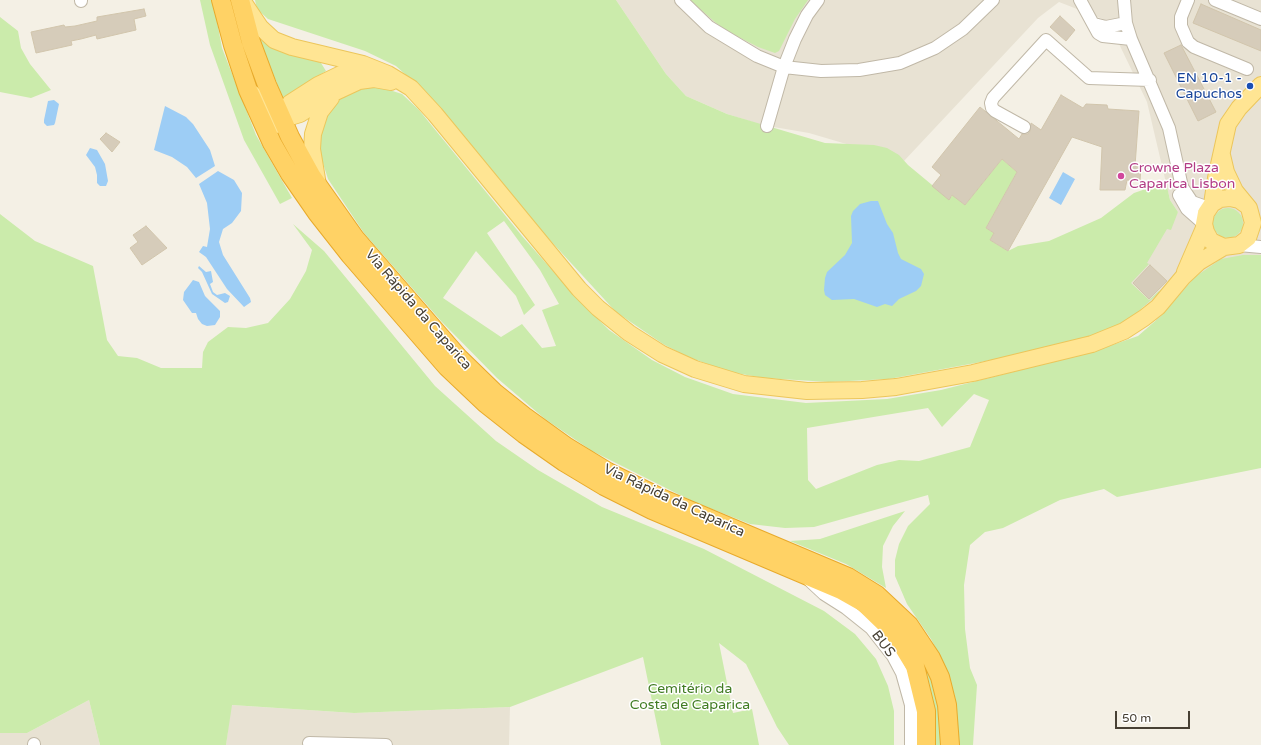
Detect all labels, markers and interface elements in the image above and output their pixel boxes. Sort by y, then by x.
place label: EN 10-1 - Capuchos [1176,70,1242,102]
marker: EN 10-1 - Capuchos [1245,81,1255,91]
place label: Crowne Plaza Caparica Lisbon [1129,160,1235,192]
marker: Crowne Plaza Caparica Lisbon [1116,171,1126,181]
street label: Via Rápida da Caparica [361,246,475,374]
street label: Via Rápida da Caparica [601,461,747,541]
street label: BUS [868,627,898,661]
park label: Cemitério da Costa de Caparica [630,681,750,714]
scale bar [1117,703,1192,729]
text: 50 m [1122,711,1151,725]

